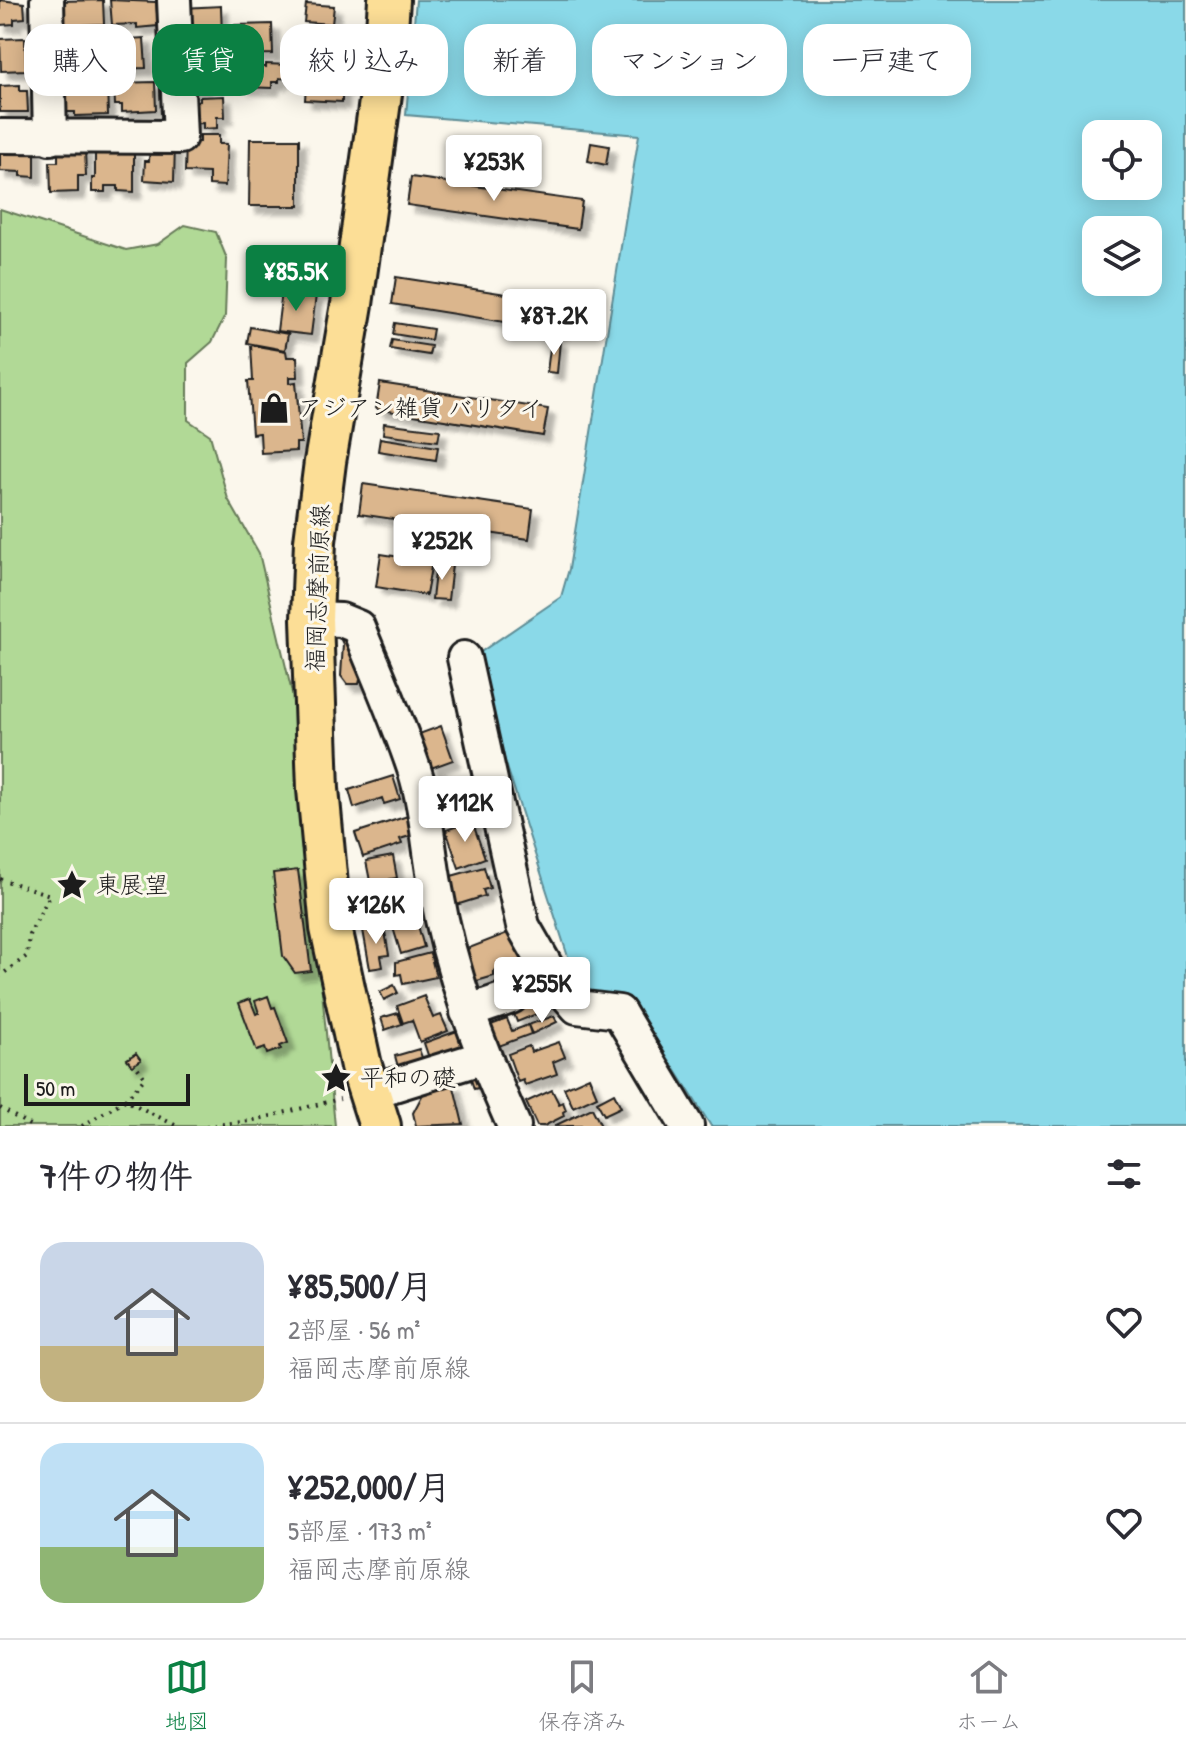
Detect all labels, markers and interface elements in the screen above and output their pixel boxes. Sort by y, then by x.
chip: 購入 [24,24,136,96]
chip: 賃貸 [152,24,264,96]
chip: 絞り込み [280,24,448,96]
chip: 新着 [464,24,576,96]
chip: マンション [592,24,787,96]
chip: 一戸建て [803,24,971,96]
map controls [1082,120,1162,296]
button: locate [1082,120,1162,200]
pin: ¥253K [438,135,550,203]
text: ¥253K [464,143,524,178]
button: layers [1082,216,1162,296]
pin: ¥85.5K [231,245,361,313]
text: ¥85.5K [264,253,328,288]
pin: ¥87.2K [489,289,619,357]
text: ¥87.2K [520,297,588,332]
shop icon: アジアン雑貨 バリタイ [257,391,291,425]
place label: アジアン雑貨 バリタイ [298,391,543,423]
street label: 福岡志摩前原線 [298,503,336,672]
pin: ¥252K [386,514,498,582]
text: ¥252K [412,522,473,557]
pin: ¥112K [409,776,521,844]
text: ¥112K [437,784,493,819]
place icon: 東展望 [55,868,89,902]
place label: 東展望 [96,868,168,900]
pin: ¥126K [320,878,432,946]
text: ¥126K [347,886,405,921]
pin: ¥255K [486,957,598,1025]
text: ¥255K [512,965,572,1000]
place icon: 平和の礎 [319,1061,353,1095]
place label: 平和の礎 [360,1061,456,1093]
scale bar [24,1070,190,1106]
text: 50 m [36,1073,75,1103]
icon: filters [1102,1152,1146,1196]
text: 7件の物件 [40,1153,193,1199]
text: ¥85,500/月 [288,1263,433,1309]
icon: home [104,1274,200,1370]
icon: heart [1102,1300,1146,1344]
text: 2部屋 · 56 m² [288,1312,420,1347]
text: 福岡志摩前原線 [288,1350,470,1385]
text: ¥252,000/月 [288,1464,451,1510]
icon: home [104,1475,200,1571]
icon: heart [1102,1501,1146,1545]
text: 5部屋 · 173 m² [288,1513,432,1548]
text: 福岡志摩前原線 [288,1551,470,1586]
tab: 地図 [165,1655,209,1736]
tab: 保存済み [538,1655,626,1736]
tab: ホーム [956,1655,1021,1736]

